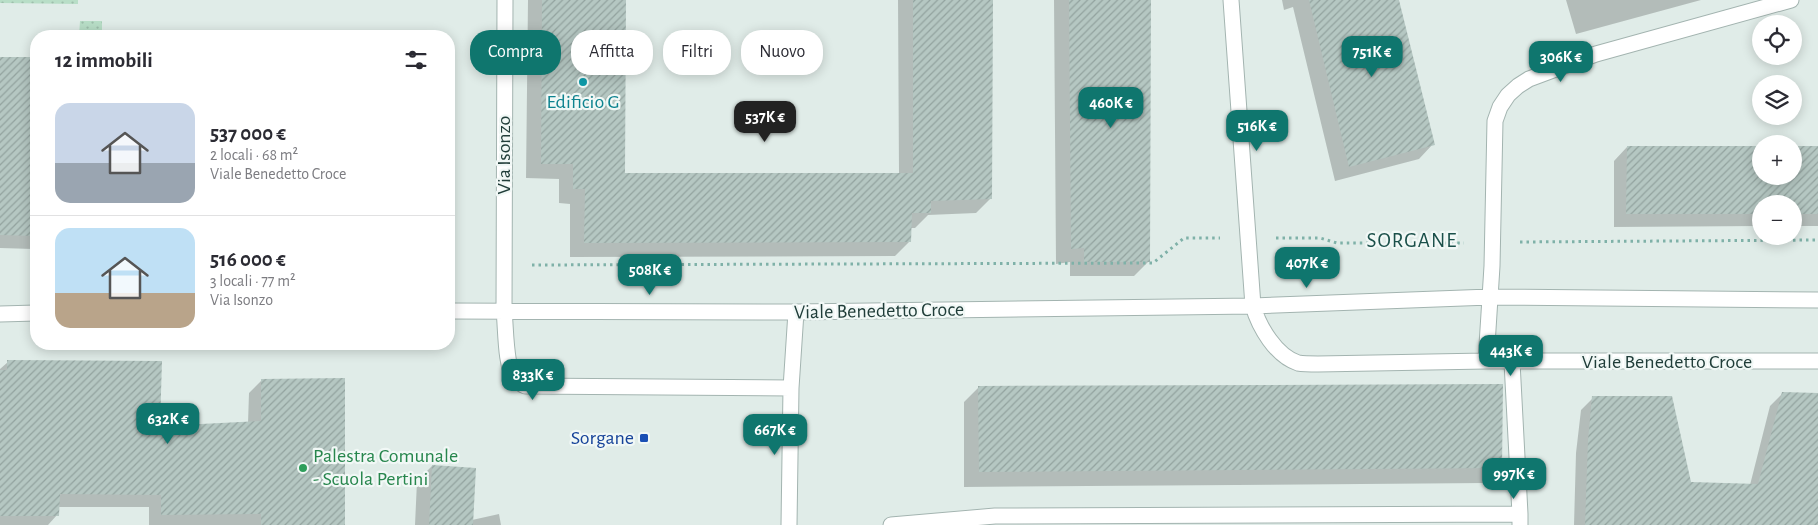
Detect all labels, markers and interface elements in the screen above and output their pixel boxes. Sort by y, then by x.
map controls [1752,15,1802,245]
button: locate [1752,15,1802,65]
chip: Compra [470,30,561,75]
chip: Affitta [571,30,653,75]
chip: Filtri [663,30,731,75]
chip: Nuovo [741,30,823,75]
pin: 751K € [1331,36,1413,78]
pin: 306K € [1520,41,1602,83]
text: 751K € [1353,44,1391,60]
icon: filters [402,46,430,74]
text: 306K € [1540,49,1582,65]
text: 12 immobili [55,50,153,71]
button: layers [1752,75,1802,125]
marker: Edificio G [577,76,589,88]
pin: 460K € [1070,86,1152,129]
place label: Edificio G [546,92,620,112]
text: 460K € [1089,95,1133,111]
pin: 537K € [724,100,806,143]
text: 537K € [745,109,785,125]
pin: 516K € [1216,110,1298,152]
street label: Via Isonzo [494,116,514,194]
text: 516K € [1237,118,1277,134]
icon: home [95,123,155,183]
text: 537 000 € [210,123,286,144]
button: + [1752,135,1802,185]
text: 2 locali · 68 m² [210,147,298,163]
text: Viale Benedetto Croce [210,166,346,182]
button: − [1752,195,1802,245]
district label: SORGANE [1367,230,1457,251]
pin: 407K € [1266,246,1348,289]
icon: home [95,248,155,308]
text: 516 000 € [210,249,286,270]
pin: 508K € [609,254,691,296]
text: 407K € [1286,255,1328,271]
text: 508K € [629,262,671,278]
text: 3 locali · 77 m² [210,273,296,289]
text: Via Isonzo [210,292,273,308]
street label: Viale Benedetto Croce [794,300,964,322]
pin: 443K € [1470,334,1552,377]
text: 443K € [1490,343,1532,359]
street label: Viale Benedetto Croce [1582,352,1752,372]
pin: 833K € [492,358,574,401]
text: 833K € [513,367,553,383]
pin: 632K € [127,402,209,445]
text: 632K € [147,411,189,427]
pin: 667K € [734,414,816,456]
text: 667K € [754,422,796,438]
place label: Sorgane [571,428,634,448]
marker: Sorgane [638,432,650,444]
place label: Palestra Comunale - Scuola Pertini [313,446,458,489]
pin: 997K € [1473,458,1555,500]
marker: Palestra Comunale - Scuola Pertini [297,462,309,474]
text: 997K € [1493,466,1535,482]

